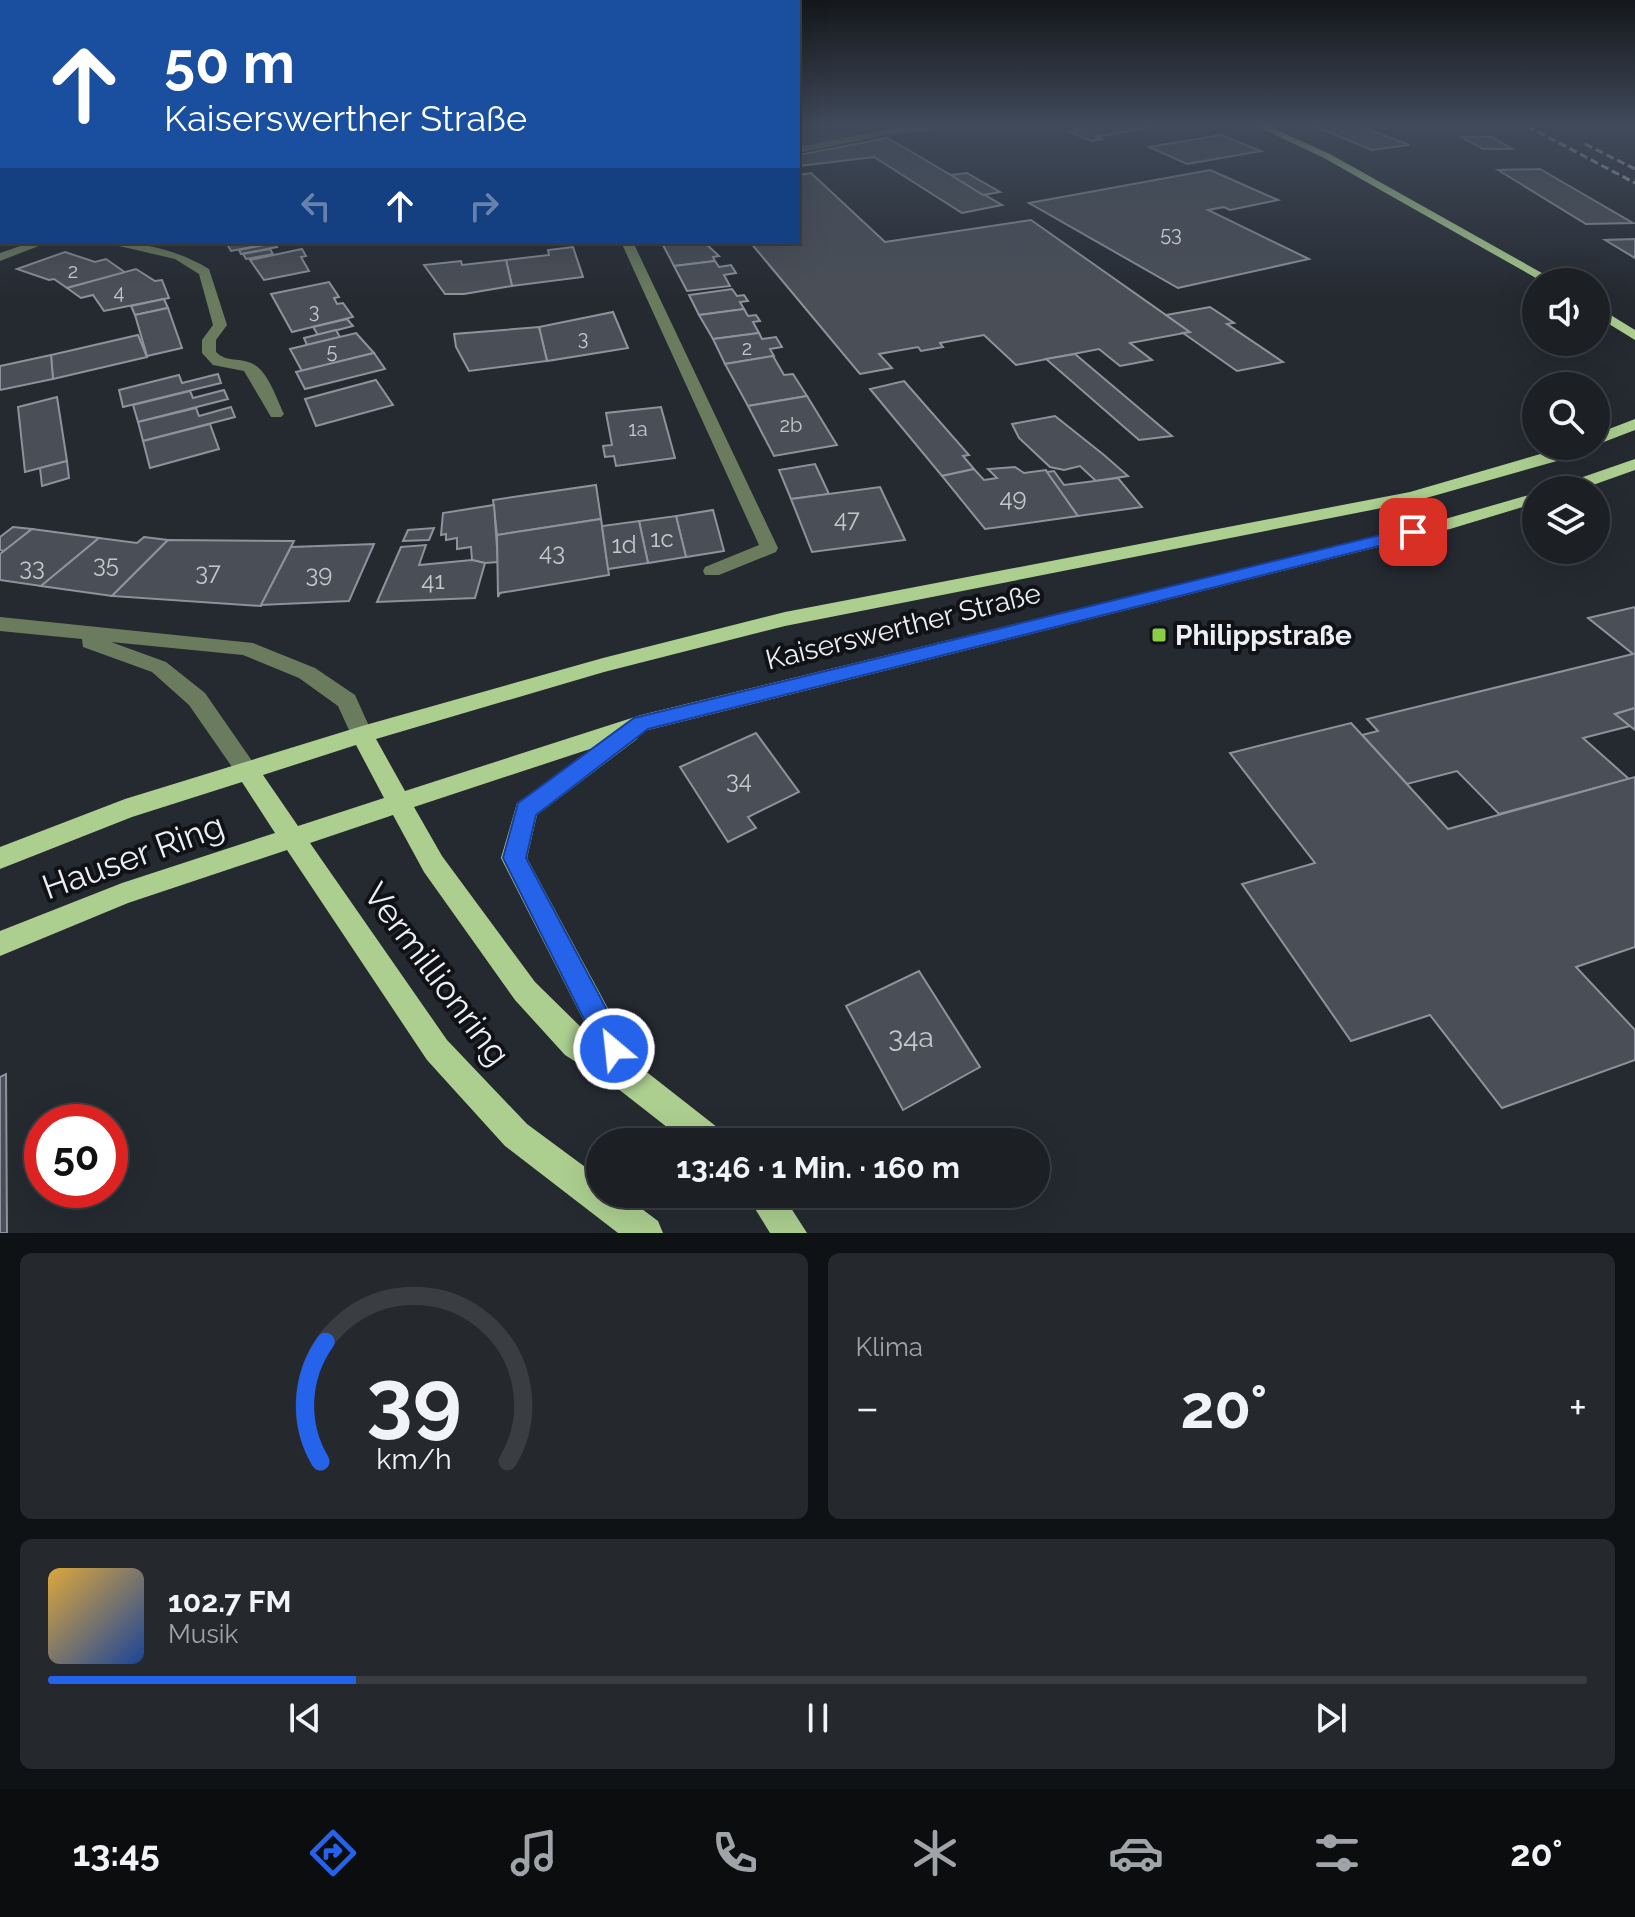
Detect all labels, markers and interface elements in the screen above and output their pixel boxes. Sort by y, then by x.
text: 50 m [164,30,295,96]
icon: ahead [32,32,136,136]
text: Kaiserswerther Straße [164,97,527,139]
icon: left [294,184,338,228]
icon: ahead [378,184,422,228]
icon: right [462,184,506,228]
house number: 53 [1160,222,1182,246]
house number: 2 [68,259,78,283]
map controls [1522,268,1610,564]
button: sound [1522,268,1610,356]
house number: 4 [114,280,125,304]
house number: 3 [309,299,319,323]
house number: 3 [578,326,588,350]
house number: 2 [742,336,752,360]
house number: 5 [327,339,338,363]
button: search [1522,372,1610,460]
house number: 2b [780,413,802,437]
house number: 1a [628,417,648,441]
button: layers [1522,476,1610,564]
house number: 49 [999,483,1027,512]
pin [1379,498,1447,566]
house number: 47 [834,504,860,533]
icon: arrive [1391,510,1435,554]
house number: 1c [650,524,674,553]
house number: 1d [611,530,637,559]
house number: 43 [539,537,565,566]
house number: 35 [93,549,119,578]
house number: 33 [19,552,45,581]
house number: 37 [195,557,221,586]
house number: 39 [306,559,332,588]
house number: 41 [421,566,445,595]
street label: Kaiserswerther Straße [762,576,1044,677]
place label: Philippstraße [1175,619,1352,652]
marker: Philippstraße [1150,626,1168,644]
house number: 34 [726,765,752,794]
street label: Hauser Ring [37,805,229,907]
street label: Vermillionring [356,875,518,1073]
position arrow [572,1007,656,1091]
house number: 34a [888,1021,934,1054]
speed limit sign: 50 [24,1104,128,1208]
text: 13:46 · 1 Min. · 160 m [676,1150,960,1185]
text: Klima [856,1332,923,1362]
text: 39 [366,1350,461,1447]
text: 20° [1181,1372,1267,1442]
text: − [856,1382,879,1433]
text: + [1569,1382,1587,1433]
text: km/h [376,1442,451,1476]
text: 102.7 FM [168,1584,292,1619]
text: Musik [168,1619,238,1649]
icon: previous [283,1696,327,1740]
icon: pause [796,1696,840,1740]
icon: next [1309,1696,1353,1740]
icon: directions [305,1825,361,1881]
icon: music [506,1825,562,1881]
icon: phone [707,1825,763,1881]
icon: climate [907,1825,963,1881]
icon: car [1108,1825,1164,1881]
icon: filters [1309,1825,1365,1881]
text: 13:45 [72,1832,160,1874]
text: 20° [1510,1832,1562,1874]

